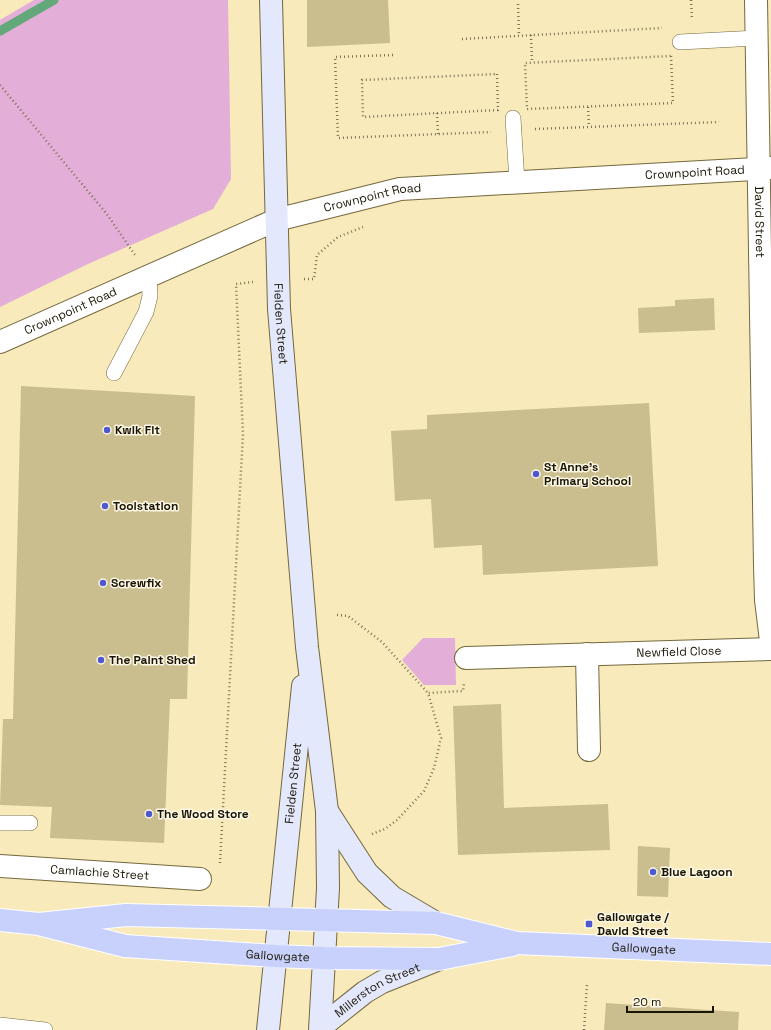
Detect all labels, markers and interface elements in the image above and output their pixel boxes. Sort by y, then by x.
street label: Crownpoint Road [645,161,745,183]
street label: Crownpoint Road [322,180,422,216]
street label: David Street [751,186,768,258]
street label: Crownpoint Road [22,283,119,338]
street label: Fielden Street [270,283,292,365]
place label: Kwik Fit [115,422,160,438]
marker: Kwik Fit [102,425,112,435]
place label: St Anne's Primary School [544,459,631,489]
marker: St Anne's Primary School [531,469,541,479]
place label: Toolstation [113,498,178,514]
marker: Toolstation [100,501,110,511]
place label: Screwfix [111,575,161,591]
marker: Screwfix [98,578,108,588]
street label: Newfield Close [636,642,722,661]
place label: The Paint Shed [109,652,196,668]
marker: The Paint Shed [96,655,106,665]
street label: Fielden Street [281,742,305,825]
place label: The Wood Store [157,806,249,822]
marker: The Wood Store [144,809,154,819]
street label: Camlachie Street [50,861,150,884]
place label: Blue Lagoon [661,864,733,880]
marker: Blue Lagoon [648,867,658,877]
place label: Gallowgate / David Street [597,909,669,939]
marker: Gallowgate / David Street [584,919,594,929]
street label: Gallowgate [611,939,676,958]
street label: Gallowgate [245,946,310,965]
street label: Millerston Street [331,959,423,1021]
scale bar [627,988,713,1014]
text: 20 m [633,994,661,1010]

